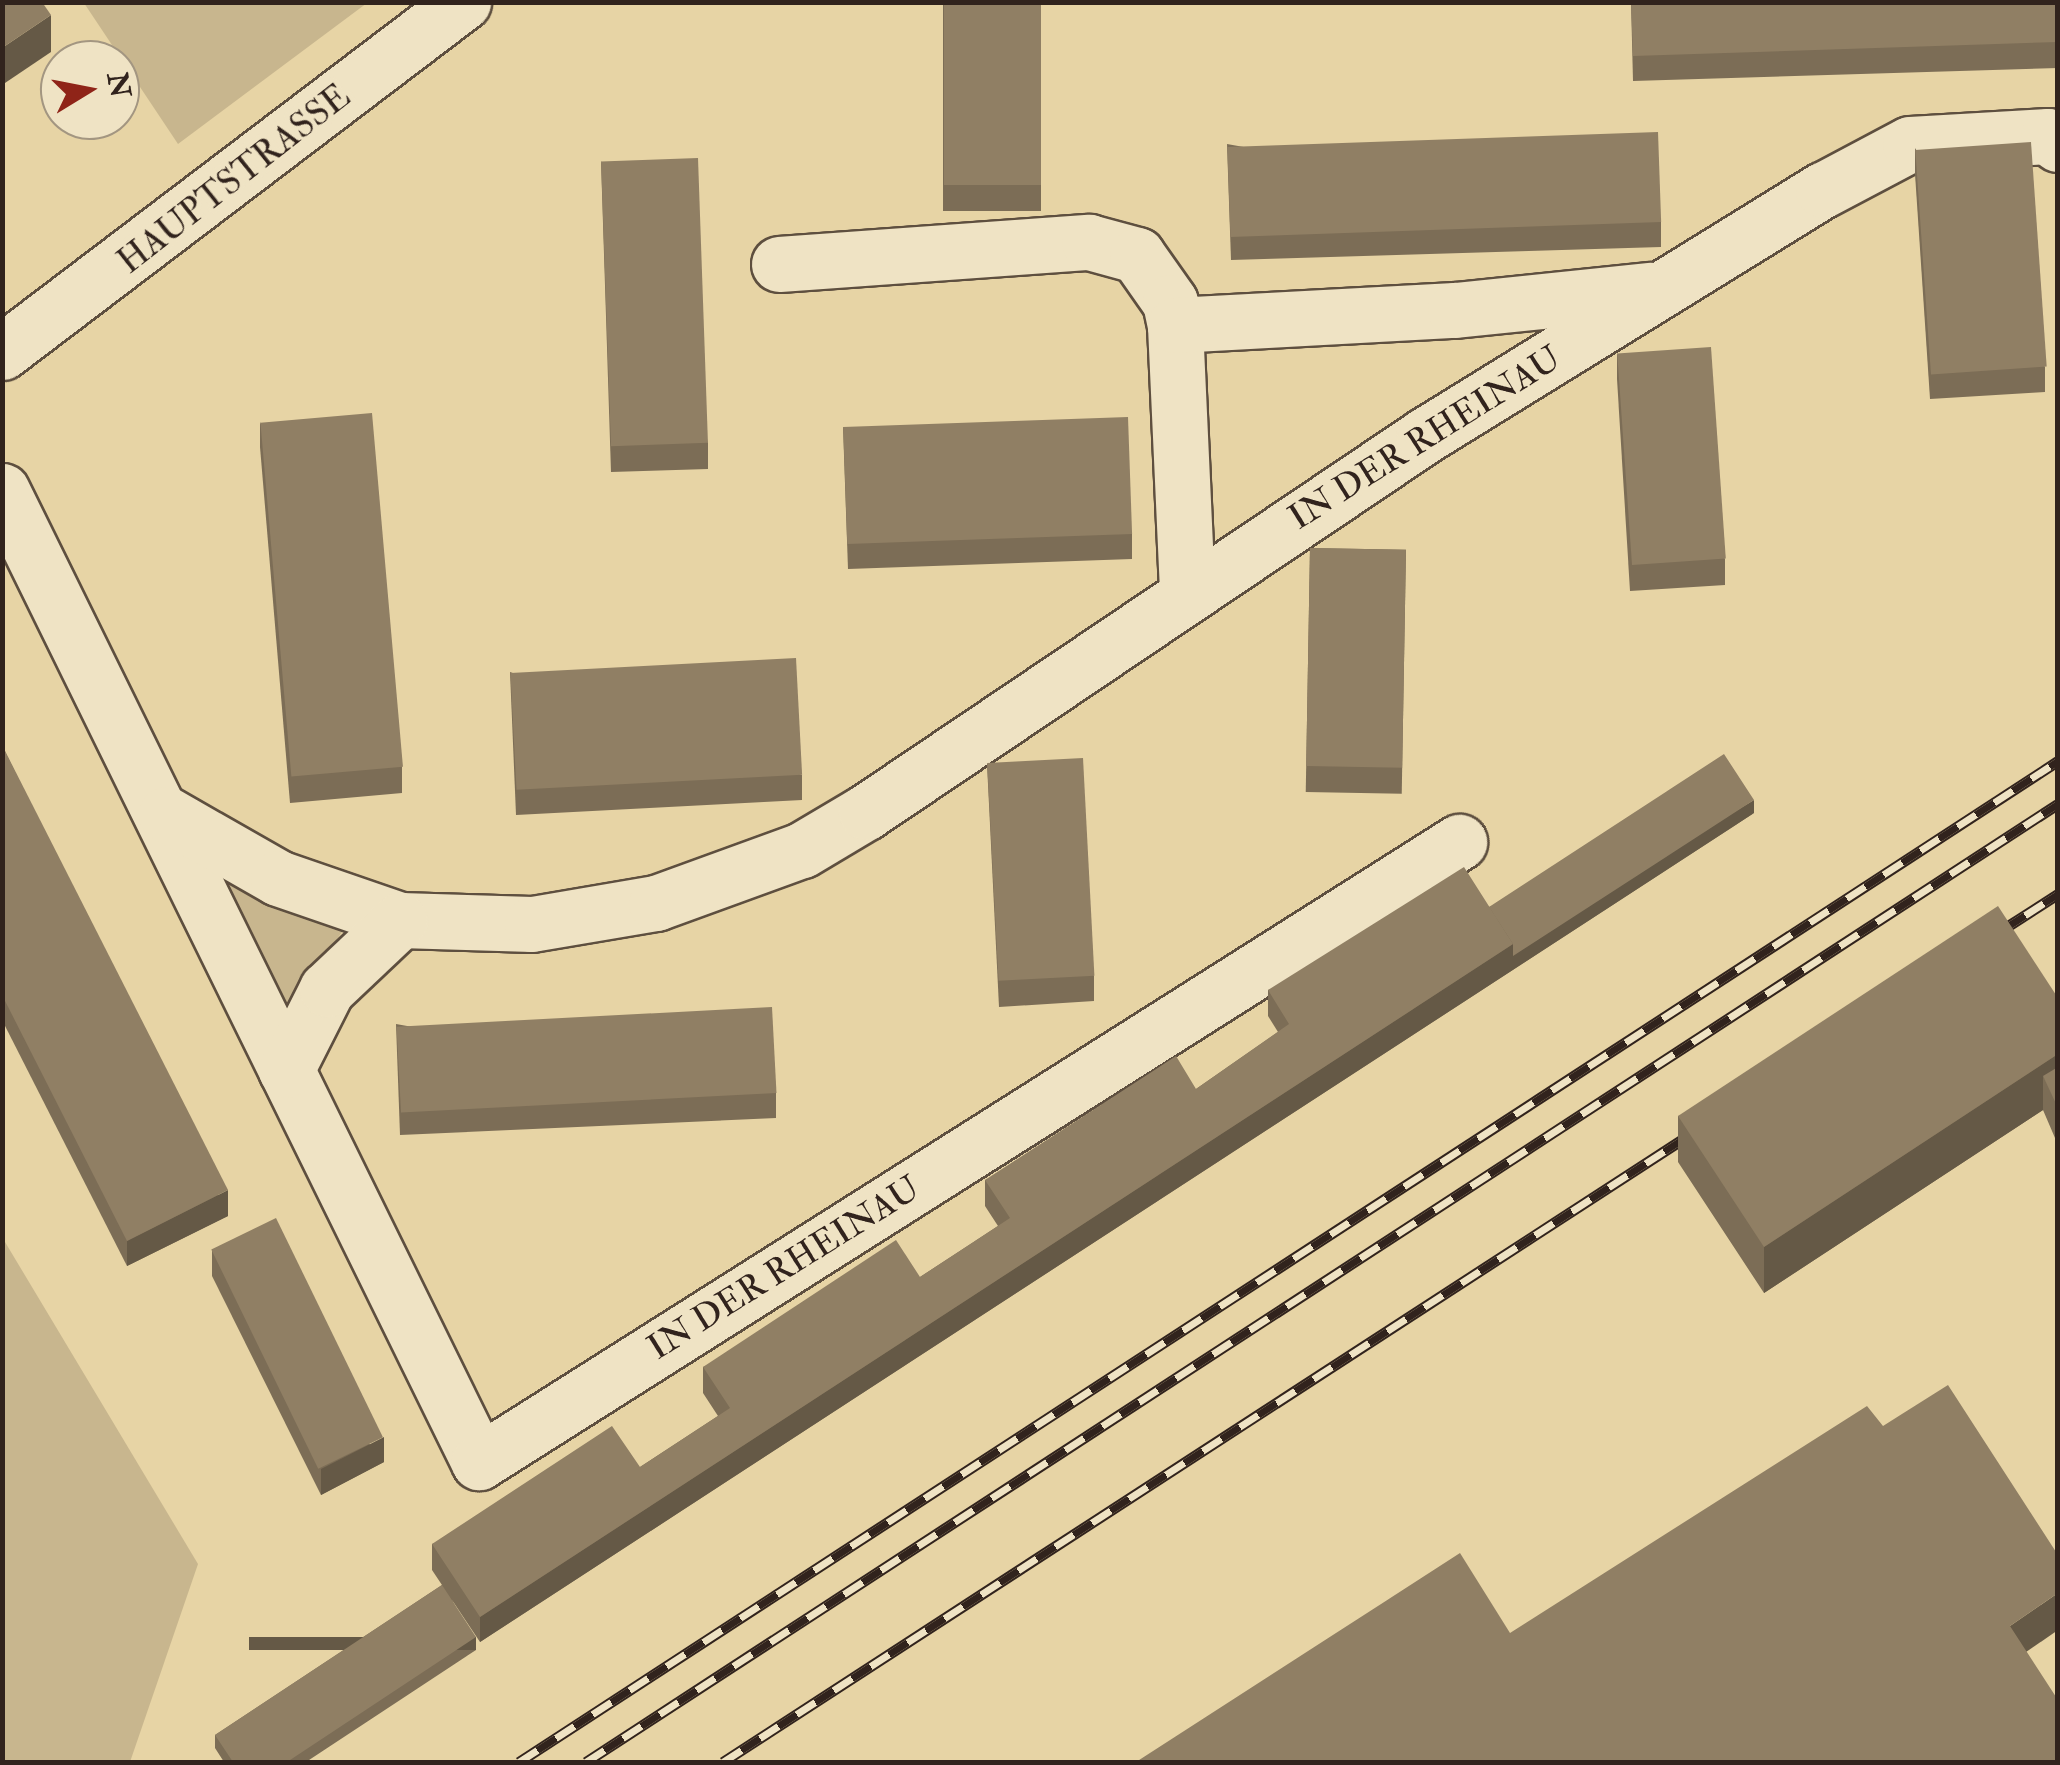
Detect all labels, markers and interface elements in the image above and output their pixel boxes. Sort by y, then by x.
north arrow [40,40,140,140]
text: N [99,70,137,100]
street label: HAUPTSTRASSE [109,75,359,283]
street label: IN DER RHEINAU [1281,337,1569,539]
street label: IN DER RHEINAU [640,1167,928,1369]

